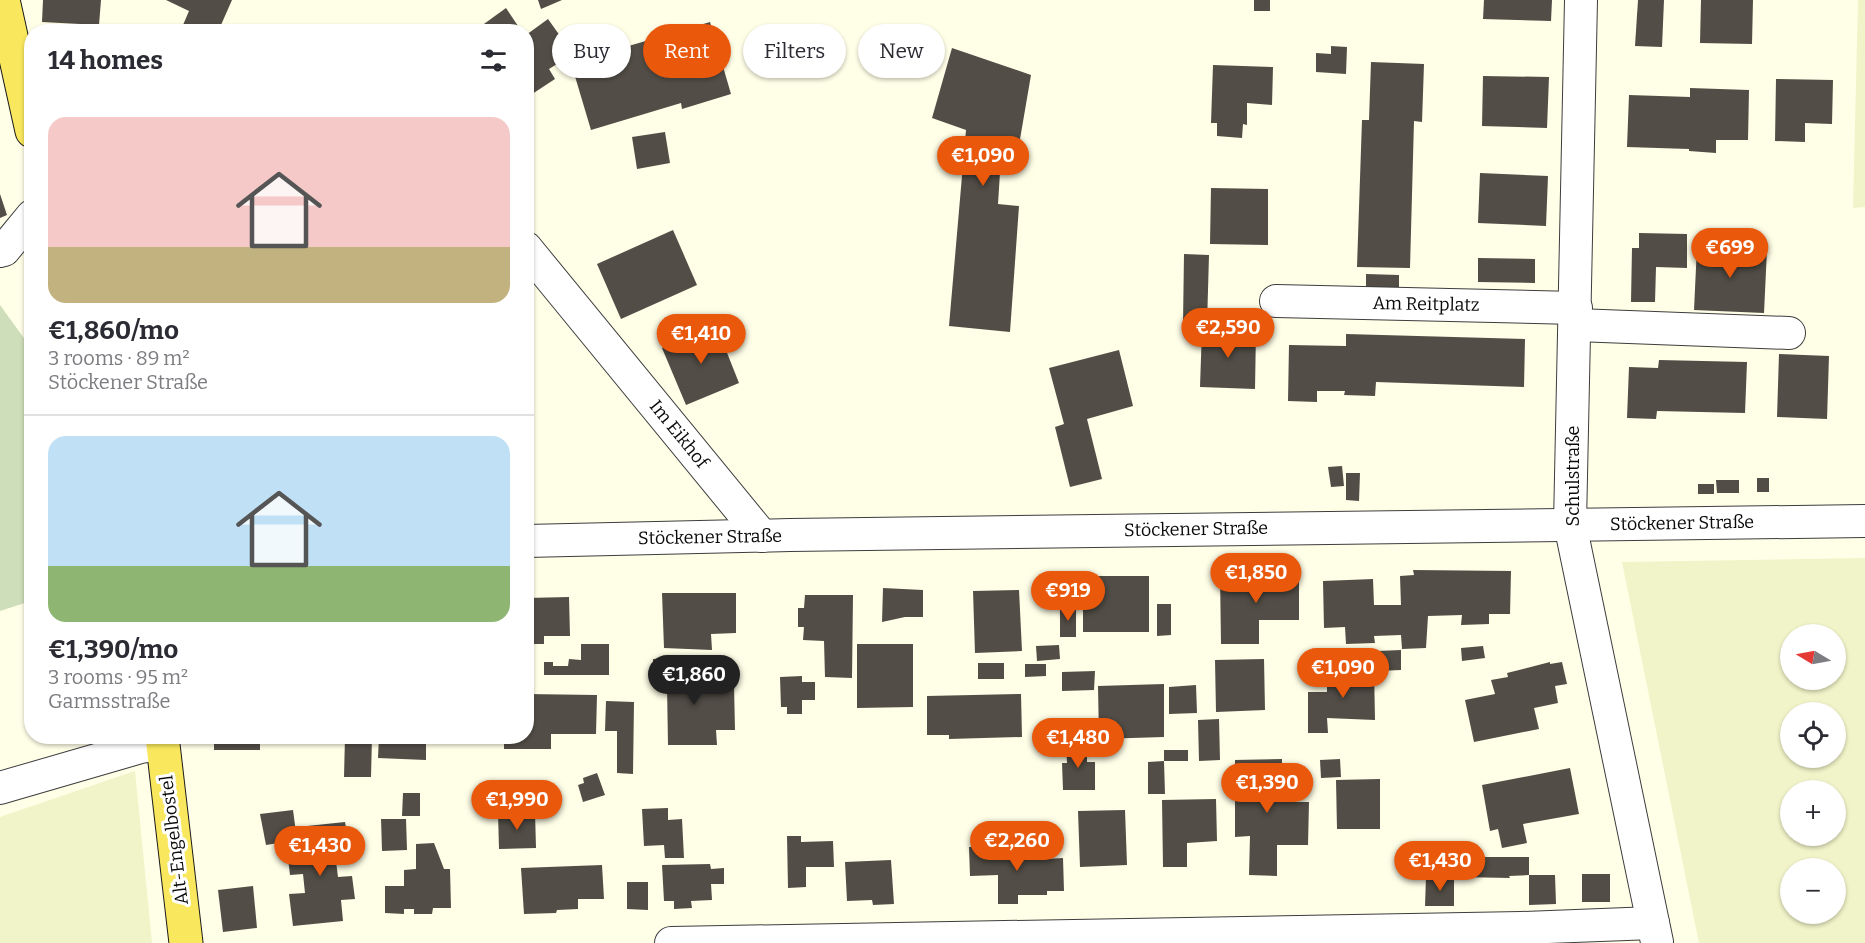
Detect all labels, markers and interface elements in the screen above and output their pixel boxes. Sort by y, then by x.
chip: Buy [552,24,631,78]
chip: Rent [643,24,731,78]
chip: Filters [743,24,846,78]
chip: New [858,24,945,78]
icon: filters [477,44,510,77]
text: 14 homes [48,45,163,76]
pin: €1,090 [934,136,1032,187]
text: €1,090 [951,143,1015,167]
icon: home [225,156,333,264]
pin: €699 [1694,228,1766,279]
text: €699 [1705,235,1755,259]
street label: Am Reitplatz [1372,292,1480,316]
pin: €2,590 [1179,308,1277,359]
pin: €1,410 [652,314,750,365]
text: €1,860/mo [48,315,179,346]
text: €2,590 [1195,315,1261,339]
text: €1,410 [671,321,731,345]
text: 3 rooms · 89 m² [48,346,190,370]
text: Stöckener Straße [48,370,208,394]
street label: Im Eikhof [645,396,714,474]
street label: Schulstraße [1562,426,1584,526]
icon: home [225,475,333,583]
street label: Stöckener Straße [1610,511,1754,535]
street label: Stöckener Straße [1124,517,1268,541]
street label: Stöckener Straße [638,525,782,549]
pin: €1,850 [1207,553,1305,604]
text: €1,850 [1224,560,1288,584]
pin: €919 [1032,571,1104,622]
text: €919 [1045,578,1091,602]
north arrow [1780,624,1846,690]
map controls [1780,624,1846,924]
text: €1,390/mo [48,634,178,665]
pin: €1,090 [1294,648,1392,699]
pin: €1,860 [645,655,743,706]
text: €1,090 [1311,655,1375,679]
text: €1,860 [662,662,726,686]
text: 3 rooms · 95 m² [48,665,188,689]
text: Garmsstraße [48,689,170,713]
button: locate [1780,702,1846,768]
pin: €1,480 [1029,718,1127,769]
text: €1,480 [1046,725,1110,749]
pin: €1,390 [1218,763,1316,814]
text: €1,390 [1235,770,1299,794]
street label: Alt-Engelbostel [155,774,193,906]
pin: €1,990 [468,780,566,831]
button: + [1780,780,1846,846]
text: €1,990 [485,787,549,811]
pin: €2,260 [968,821,1066,872]
pin: €1,430 [271,826,369,877]
text: €2,260 [984,828,1050,852]
text: €1,430 [288,833,352,857]
pin: €1,430 [1391,841,1489,892]
text: €1,430 [1408,848,1472,872]
button: − [1780,858,1846,924]

